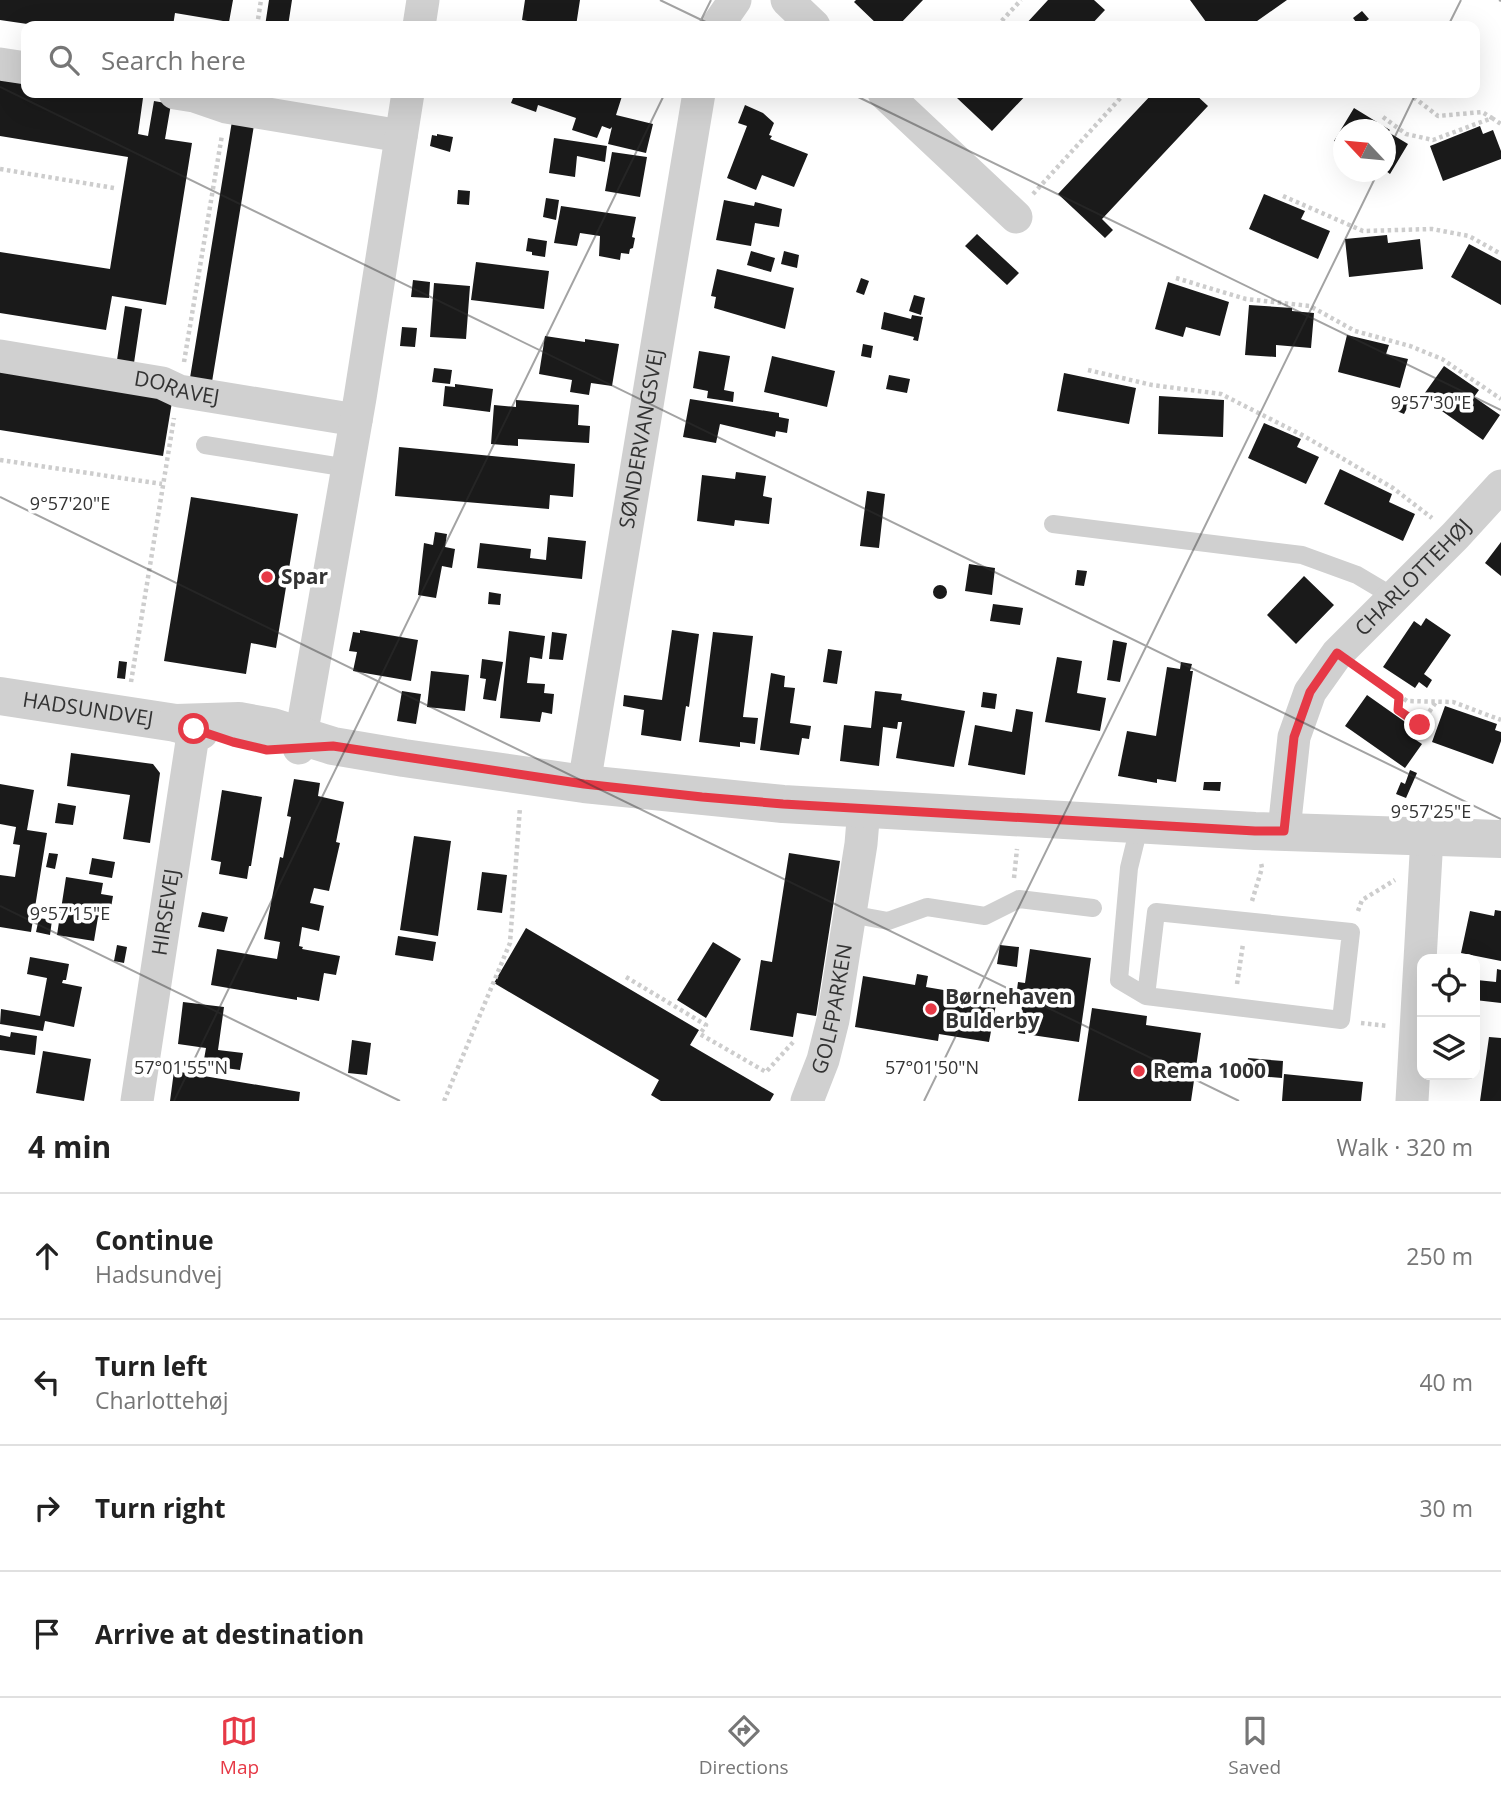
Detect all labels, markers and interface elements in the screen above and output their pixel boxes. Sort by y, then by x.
search box [21,21,1480,98]
icon: search [45,41,83,79]
text: Search here [101,42,246,78]
north arrow [1333,119,1396,182]
street label: SØNDERVANGSVEJ [612,347,669,531]
street label: DORAVEJ [132,364,222,410]
text: 9°57'30"E [1391,390,1471,414]
text: 9°57'20"E [30,491,110,515]
street label: CHARLOTTEHØJ [1348,512,1477,641]
place label: Spar [281,562,329,590]
marker: Spar [259,569,275,585]
street label: HADSUNDVEJ [21,685,155,732]
route end [1404,709,1435,740]
route start [178,713,209,744]
text: 9°57'25"E [1391,799,1471,823]
street label: HIRSEVEJ [144,867,185,957]
text: 9°57'15"E [30,901,110,925]
street label: GOLFPARKEN [804,942,858,1078]
map controls [1417,954,1480,1080]
button: locate [1417,954,1480,1017]
place label: Børnehaven Bulderby [945,982,1073,1034]
marker: Børnehaven Bulderby [923,1001,939,1017]
button: layers [1417,1017,1480,1080]
text: 57°01'55"N [134,1055,228,1079]
text: 57°01'50"N [885,1055,979,1079]
place label: Rema 1000 [1153,1056,1266,1084]
marker: Rema 1000 [1131,1063,1147,1079]
text: 4 min [28,1126,111,1167]
text: Walk · 320 m [1336,1131,1473,1163]
text: Continue [95,1222,214,1258]
icon: ahead [28,1237,66,1275]
text: 250 m [1406,1240,1473,1272]
text: Hadsundvej [95,1258,222,1290]
text: Turn left [95,1348,207,1384]
icon: left [28,1363,66,1401]
text: 40 m [1419,1366,1473,1398]
text: Charlottehøj [95,1384,228,1416]
icon: right [28,1489,66,1527]
text: Turn right [95,1490,226,1526]
text: 30 m [1419,1492,1473,1524]
icon: arrive [28,1615,66,1653]
text: Arrive at destination [95,1616,364,1652]
tab: Map [220,1712,259,1780]
tab: Directions [699,1712,789,1780]
tab: Saved [1228,1712,1281,1780]

